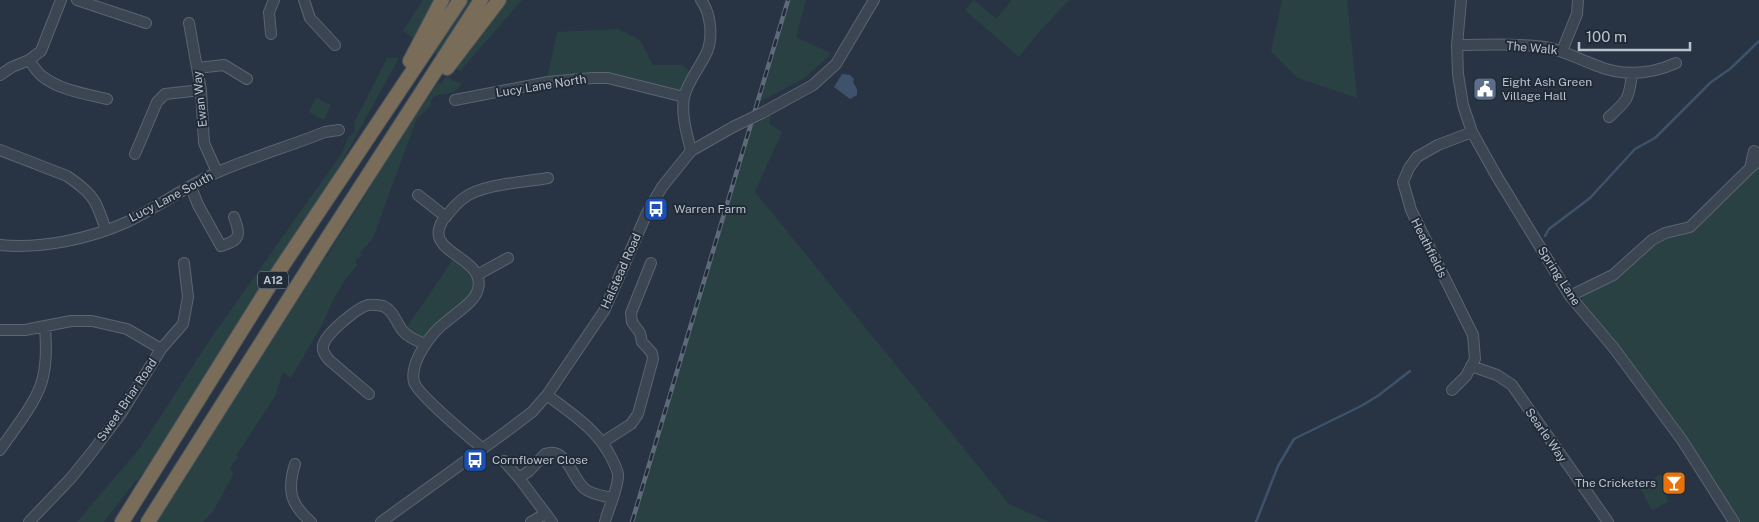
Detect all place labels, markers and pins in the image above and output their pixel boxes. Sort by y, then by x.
place label: Eight Ash Green Village Hall [1502,75,1592,103]
public building icon: Eight Ash Green Village Hall [1472,76,1498,102]
bus stop icon: Warren Farm [643,196,669,222]
place label: Warren Farm [674,202,746,216]
bus stop icon: Cornflower Close [462,447,488,473]
place label: Cornflower Close [492,453,588,467]
bar icon: The Cricketers [1661,470,1687,496]
place label: The Cricketers [1575,476,1656,490]

